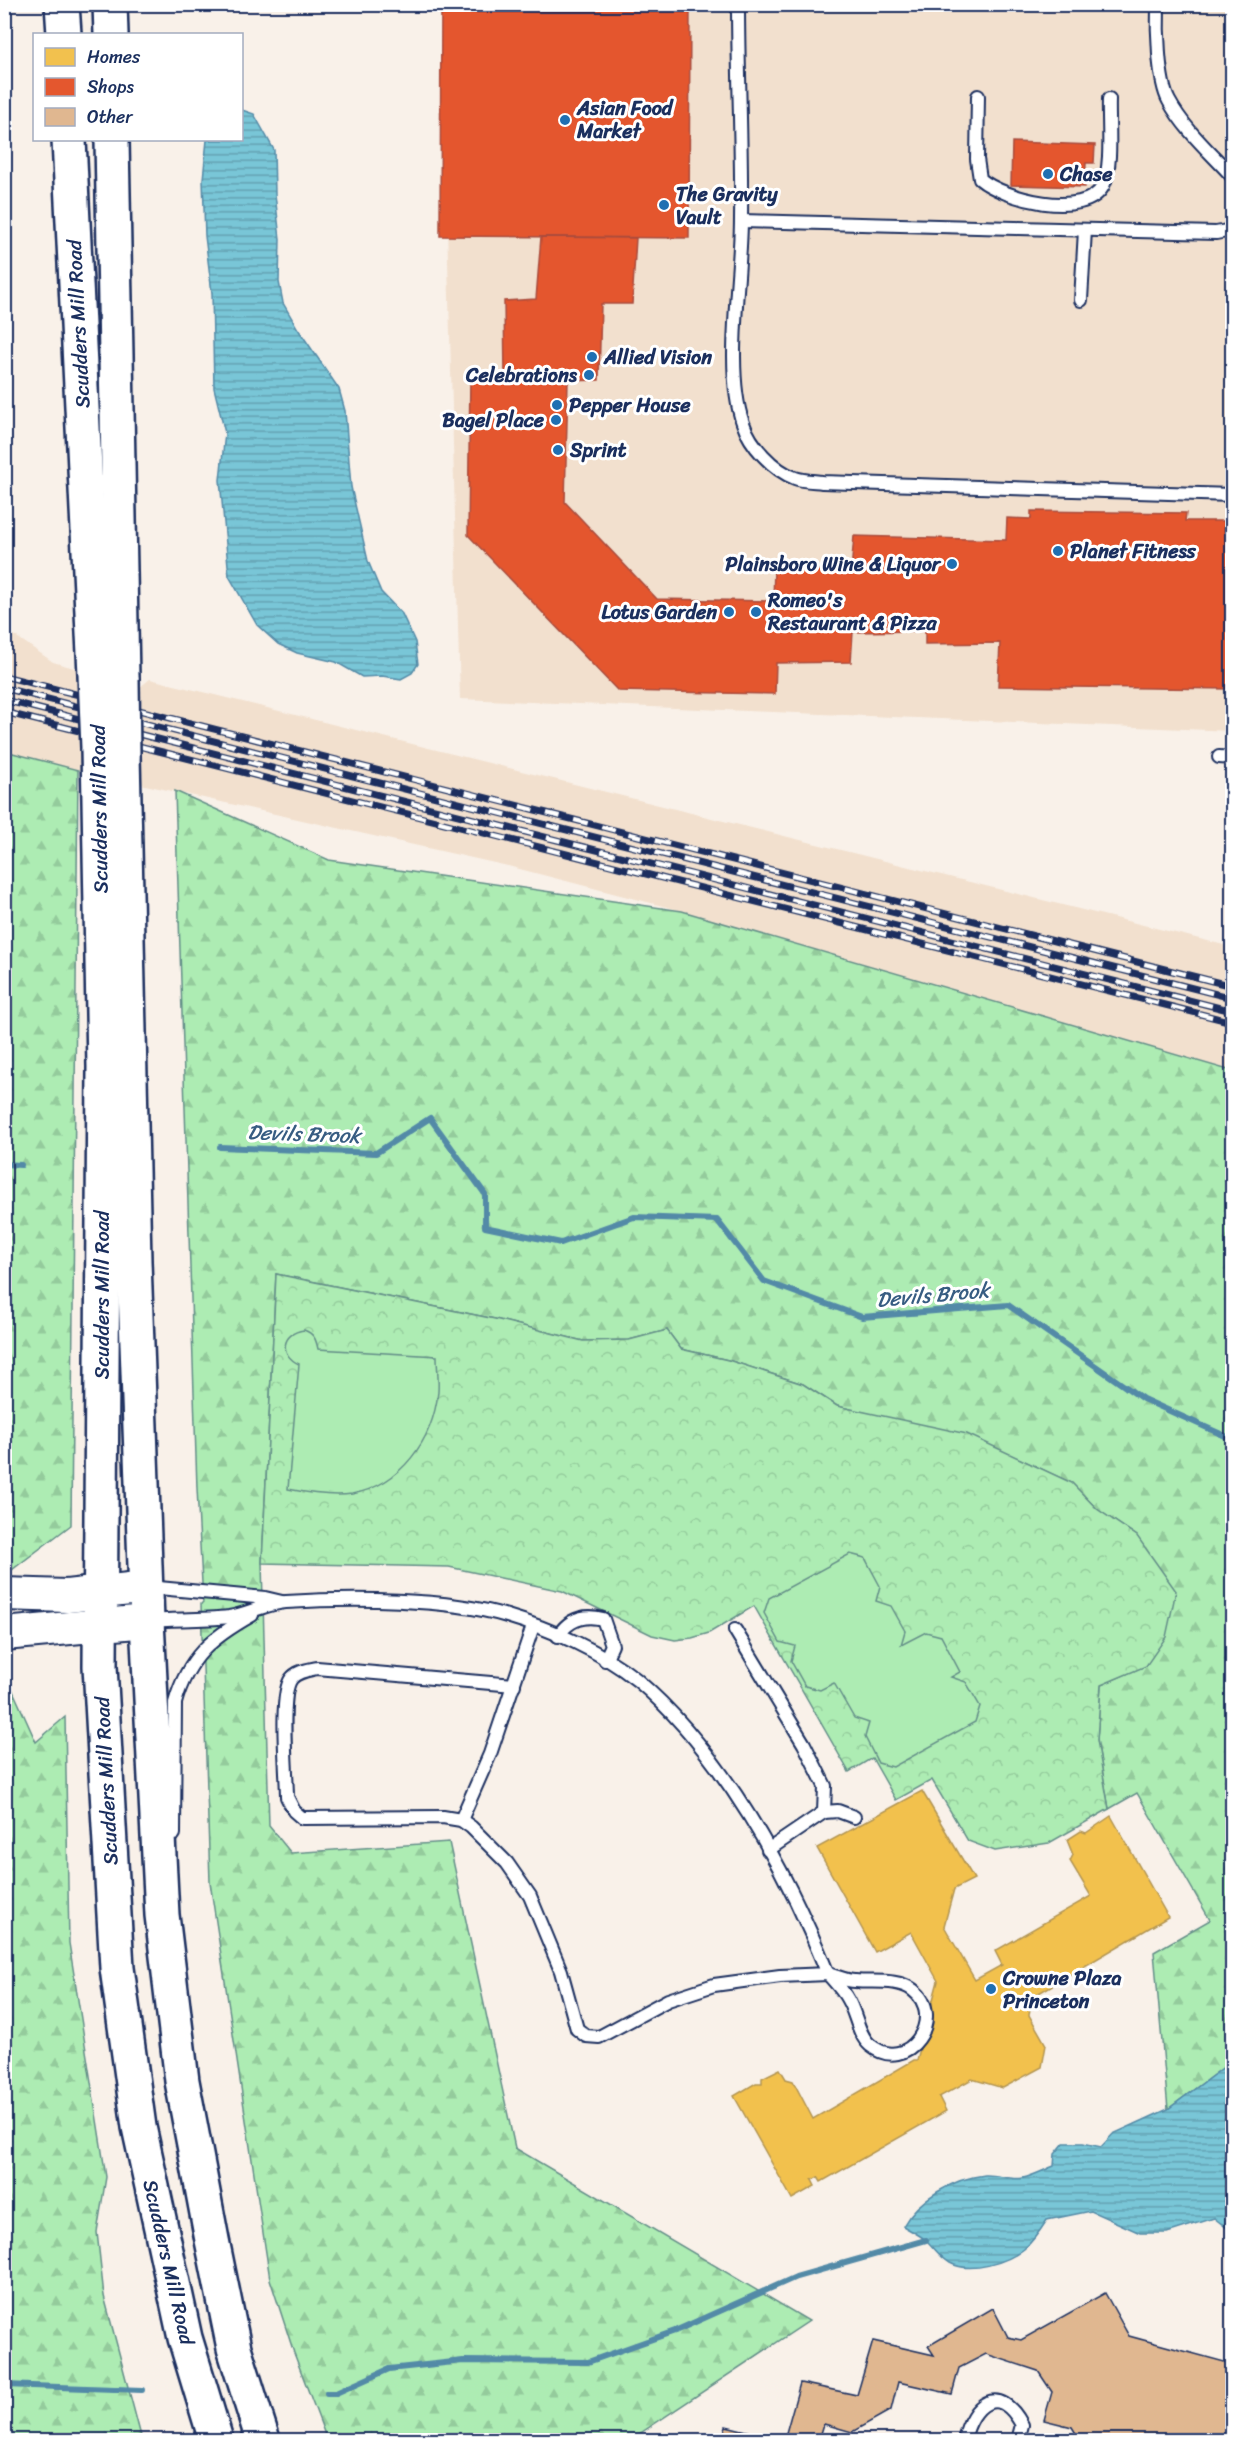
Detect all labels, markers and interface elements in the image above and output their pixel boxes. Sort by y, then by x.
legend [33,33,243,141]
text: Homes [87,41,141,73]
text: Shops [87,71,134,103]
place label: Asian Food Market [576,91,675,149]
text: Other [87,101,134,133]
marker: Asian Food Market [558,113,572,127]
place label: Chase [1059,157,1113,192]
marker: Chase [1041,167,1055,181]
place label: The Gravity Vault [676,177,778,235]
marker: The Gravity Vault [657,198,671,212]
street label: Scudders Mill Road [57,237,100,409]
place label: Allied Vision [603,340,712,375]
marker: Allied Vision [585,350,599,364]
place label: Celebrations [465,358,578,393]
marker: Celebrations [582,368,596,382]
place label: Pepper House [569,388,691,423]
marker: Pepper House [550,398,564,412]
place label: Bagel Place [442,403,545,438]
marker: Bagel Place [549,413,563,427]
place label: Sprint [569,433,627,468]
marker: Sprint [551,443,565,457]
place label: Planet Fitness [1070,534,1197,569]
marker: Planet Fitness [1051,544,1065,558]
place label: Plainsboro Wine & Liquor [725,547,942,582]
marker: Plainsboro Wine & Liquor [945,557,959,571]
place label: Romeo's Restaurant & Pizza [767,583,938,641]
place label: Lotus Garden [601,595,717,630]
marker: Lotus Garden [722,605,736,619]
marker: Romeo's Restaurant & Pizza [749,605,763,619]
street label: Scudders Mill Road [81,723,118,894]
water label: Devils Brook [247,1113,364,1155]
street label: Scudders Mill Road [85,1209,120,1379]
water label: Devils Brook [875,1271,994,1319]
street label: Scudders Mill Road [85,1694,128,1866]
place label: Crowne Plaza Princeton [1002,1961,1121,2019]
marker: Crowne Plaza Princeton [984,1982,998,1996]
street label: Scudders Mill Road [133,2176,205,2350]

